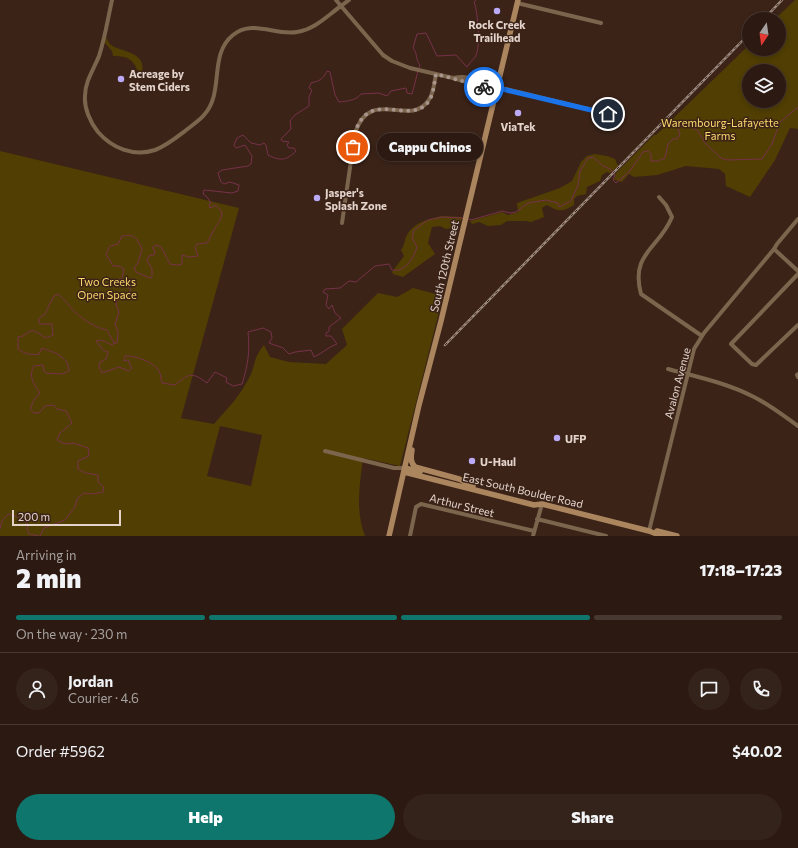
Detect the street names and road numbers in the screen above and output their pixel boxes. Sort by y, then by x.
street label: South 120th Street [427,218,461,313]
street label: Avalon Avenue [661,346,693,420]
street label: East South Boulder Road [462,470,584,510]
street label: Arthur Street [428,491,496,519]

